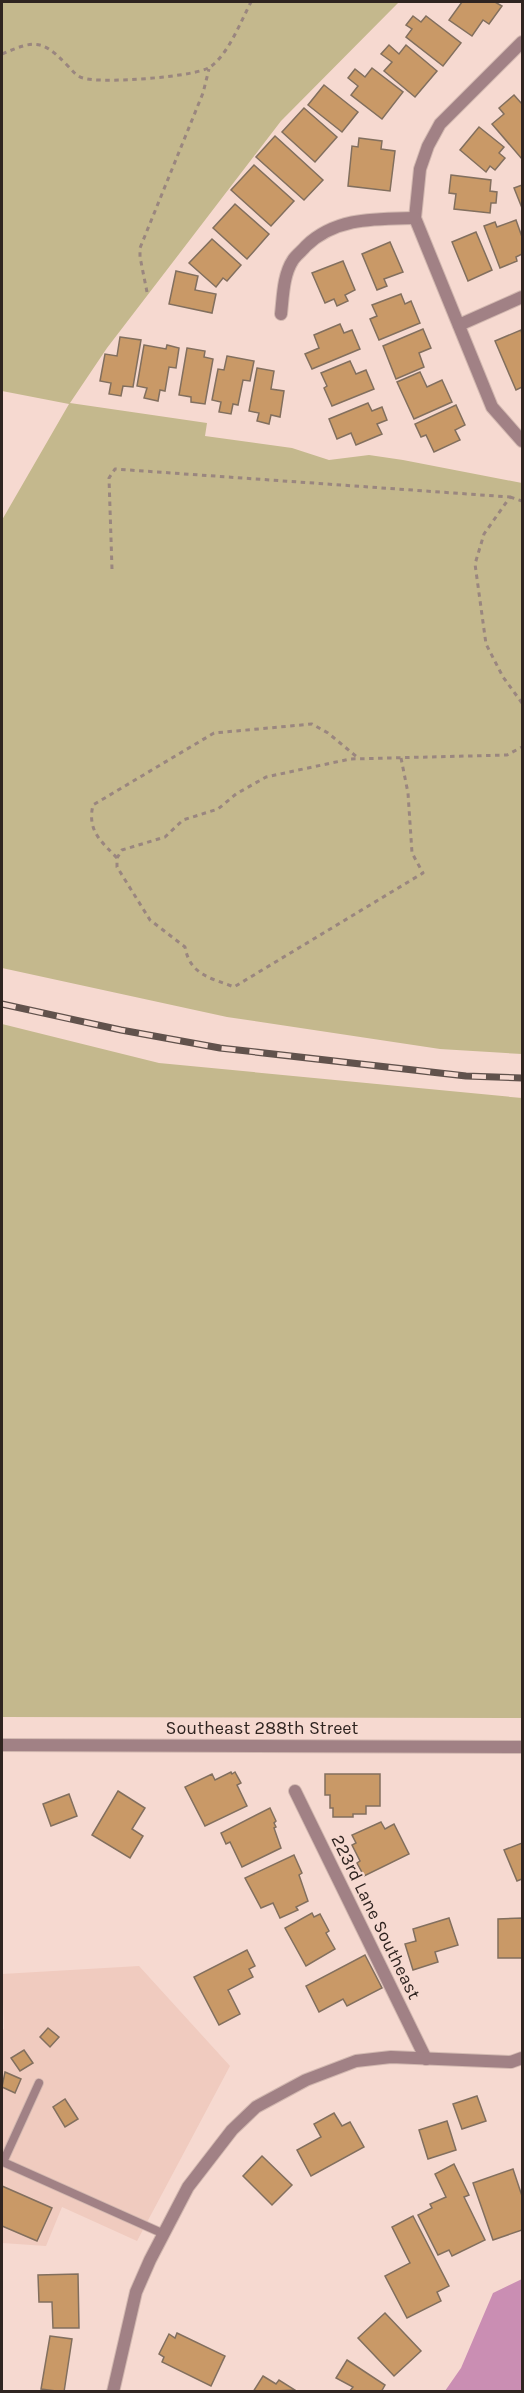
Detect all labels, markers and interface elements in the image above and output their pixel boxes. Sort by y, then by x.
street label: Southeast 288th Street [166,1717,359,1739]
street label: 223rd Lane Southeast [327,1831,425,2003]

